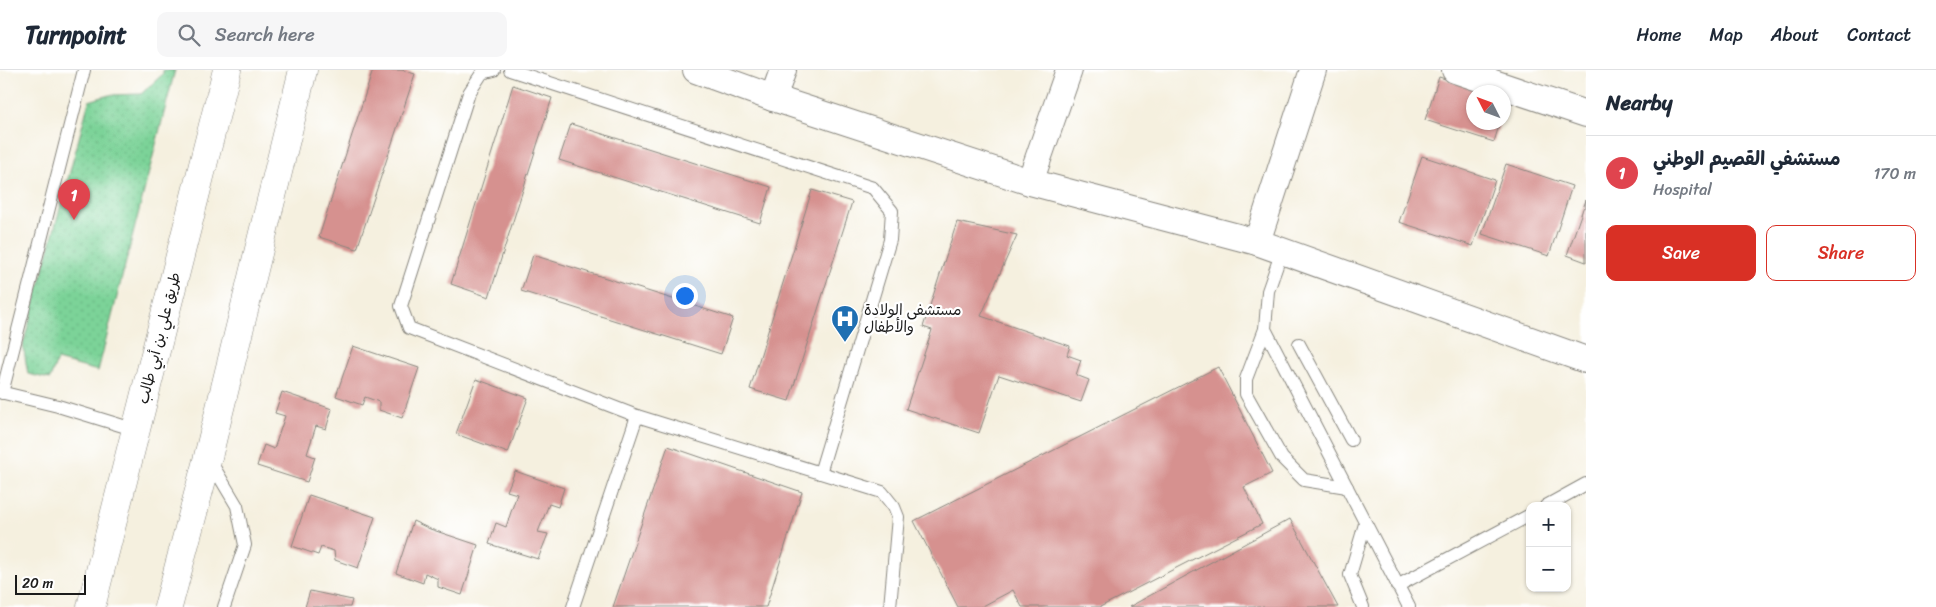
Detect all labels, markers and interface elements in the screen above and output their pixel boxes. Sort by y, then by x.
search box [157,12,507,57]
text: Turnpoint [25,14,127,56]
text: Search here [215,18,315,51]
text: Home [1637,19,1682,51]
text: Map [1710,19,1743,51]
text: About [1771,19,1819,51]
text: Contact [1847,19,1911,51]
icon: search [175,21,203,49]
text: Nearby [1606,84,1672,122]
north arrow [1466,85,1511,130]
text: مستشفي القصيم الوطني [1653,142,1841,175]
text: 1 [1619,159,1625,188]
text: 170 m [1873,159,1916,188]
text: Hospital [1653,175,1712,204]
pin: 1 [58,179,90,220]
button: Save [1606,225,1756,281]
button: Share [1766,225,1916,281]
street label: طريق علي بن أبي طالب [130,269,188,407]
your location [672,283,698,309]
place label: مستشفى الولادة والأطفال [864,297,961,340]
hospital icon: مستشفى الولادة والأطفال [830,304,860,343]
map controls [1526,502,1571,592]
button: + [1526,502,1571,547]
button: − [1526,547,1571,592]
text: 20 m [22,571,53,596]
scale bar [15,572,86,595]

